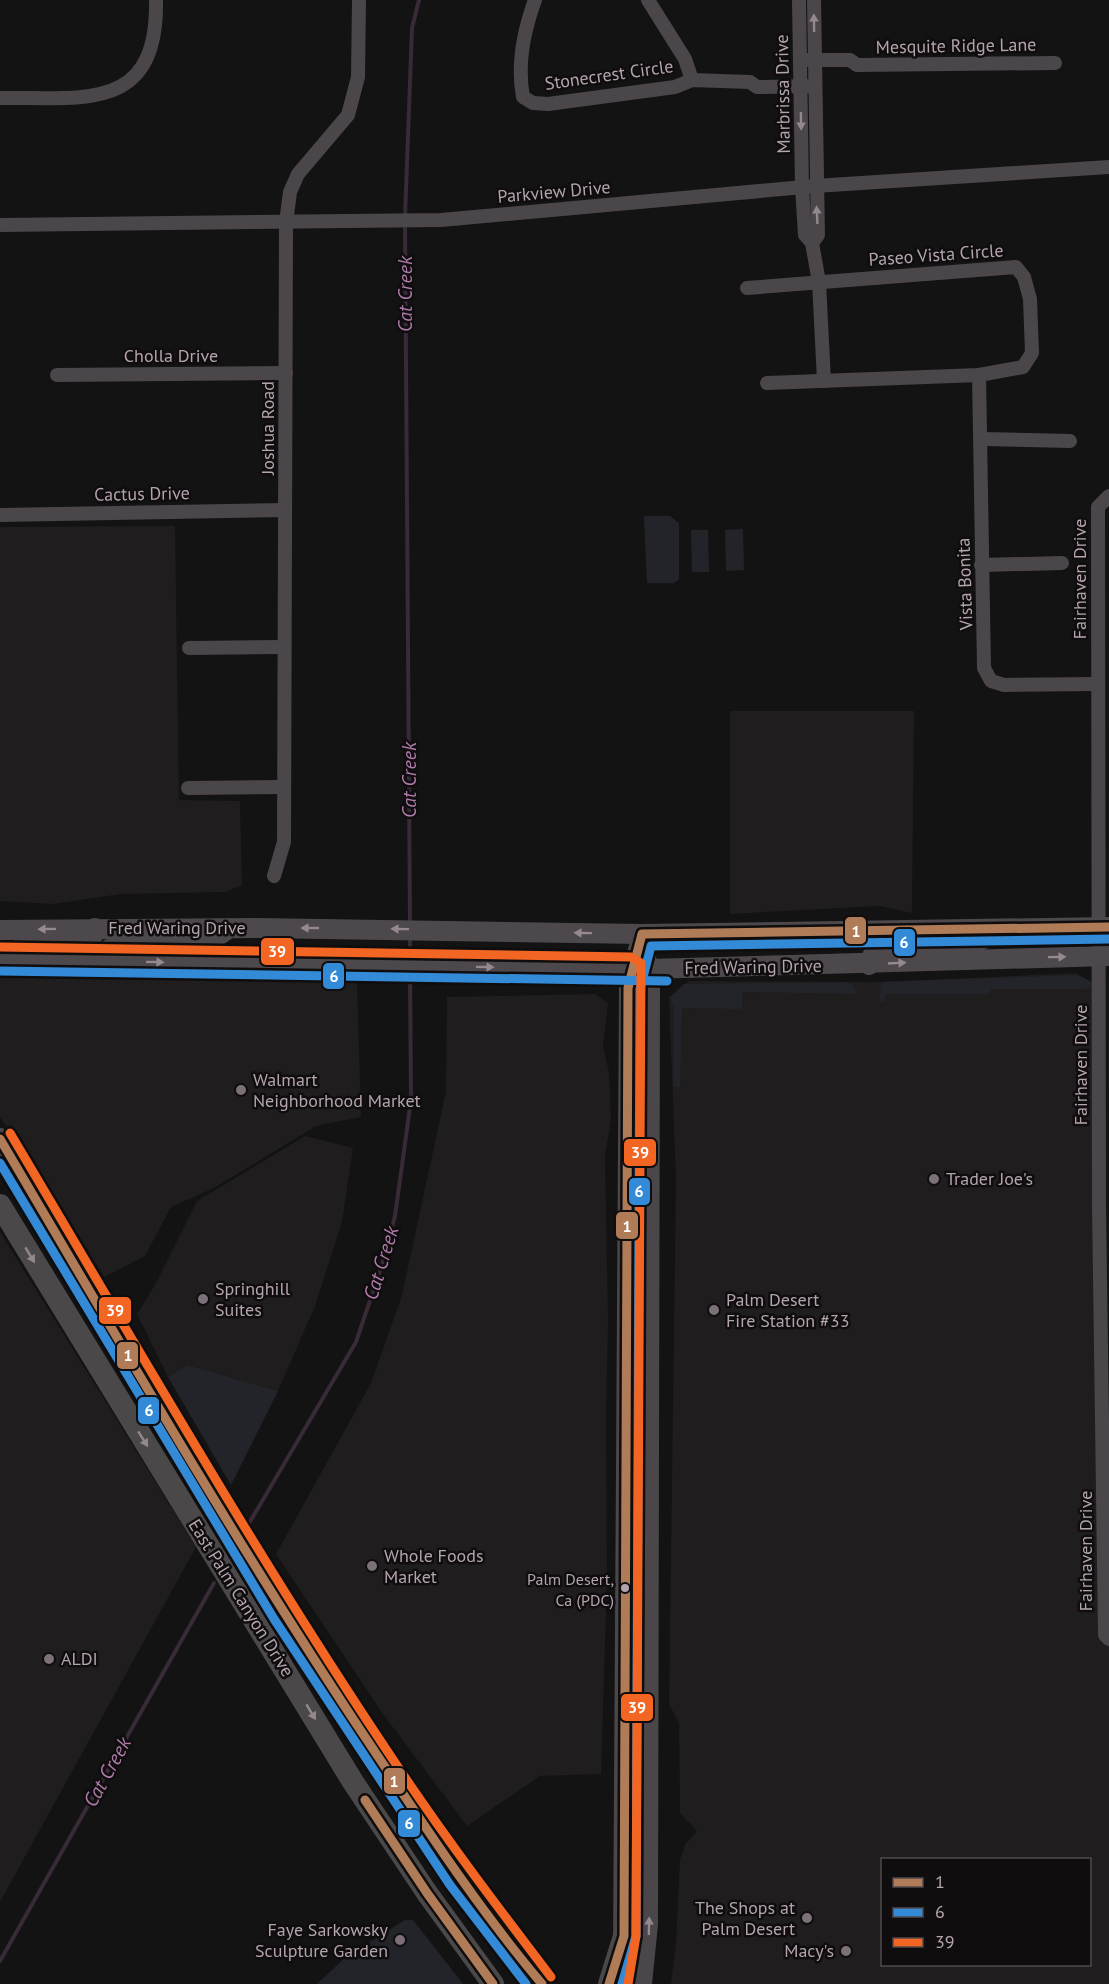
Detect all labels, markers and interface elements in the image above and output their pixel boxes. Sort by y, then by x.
one-way arrow [809,13,819,32]
street label: Mesquite Ridge Lane [875,33,1037,58]
street label: Marbrissa Drive [770,34,795,154]
street label: Stonecrest Circle [543,54,675,95]
one-way arrow [796,112,806,131]
street label: Parkview Drive [496,175,611,208]
one-way arrow [812,206,822,225]
street label: Paseo Vista Circle [868,238,1004,271]
water label: Cat Creek [392,255,418,332]
street label: Cholla Drive [124,344,218,367]
street label: Joshua Road [256,381,279,476]
street label: Cactus Drive [94,481,190,506]
street label: Fairhaven Drive [1068,519,1091,639]
street label: Vista Bonita [951,537,978,632]
water label: Cat Creek [396,741,422,818]
street label: Fred Waring Drive [108,916,246,939]
line badge: 1 [844,916,867,945]
text: 1 [851,921,861,941]
one-way arrow [301,923,320,933]
one-way arrow [38,924,57,934]
one-way arrow [390,924,409,934]
one-way arrow [574,928,593,937]
line badge: 6 [893,928,916,957]
text: 6 [899,932,909,952]
line badge: 39 [260,937,295,966]
text: 39 [268,941,286,961]
one-way arrow [1048,952,1067,962]
street label: Fred Waring Drive [684,954,822,979]
one-way arrow [145,957,164,967]
one-way arrow [887,959,906,968]
line badge: 6 [322,962,345,990]
one-way arrow [475,962,494,972]
text: 6 [329,966,339,986]
street label: Fairhaven Drive [1069,1005,1092,1125]
place label: Walmart Neighborhood Market [253,1068,421,1112]
marker: Walmart Neighborhood Market [234,1083,248,1097]
line badge: 39 [623,1138,657,1167]
text: 39 [631,1142,649,1162]
place label: Trader Joe's [946,1167,1033,1190]
marker: Trader Joe's [927,1172,941,1186]
line badge: 6 [628,1177,651,1206]
text: 6 [634,1181,644,1201]
line badge: 1 [615,1211,639,1240]
text: 1 [622,1216,632,1236]
water label: Cat Creek [357,1222,405,1303]
one-way arrow [24,1247,35,1263]
place label: Springhill Suites [215,1277,291,1321]
place label: Palm Desert Fire Station #33 [726,1288,849,1332]
marker: Springhill Suites [196,1292,210,1306]
line badge: 39 [98,1296,132,1325]
text: 39 [106,1300,124,1320]
marker: Palm Desert Fire Station #33 [707,1303,721,1317]
line badge: 1 [116,1341,139,1370]
text: 1 [123,1345,133,1365]
line badge: 6 [137,1396,160,1425]
text: 6 [144,1400,154,1420]
one-way arrow [137,1431,148,1447]
street label: Fairhaven Drive [1074,1491,1097,1611]
street label: East Palm Canyon Drive [184,1515,299,1681]
place label: Whole Foods Market [384,1544,483,1588]
marker: Whole Foods Market [365,1559,379,1573]
place label: Palm Desert, Ca (PDC) [527,1569,614,1610]
marker: Palm Desert, Ca (PDC) [619,1582,631,1594]
place label: ALDI [61,1647,98,1670]
marker: ALDI [42,1652,56,1666]
line badge: 39 [620,1693,654,1722]
text: 39 [628,1697,646,1717]
one-way arrow [306,1704,317,1720]
water label: Cat Creek [77,1732,137,1811]
line badge: 1 [383,1767,406,1795]
text: 1 [389,1771,399,1791]
line badge: 6 [397,1809,421,1838]
text: 6 [404,1813,414,1833]
legend [881,1858,1091,1966]
text: 1 [935,1870,945,1893]
place label: The Shops at Palm Desert [695,1896,795,1940]
text: 6 [935,1900,945,1923]
marker: The Shops at Palm Desert [800,1911,814,1925]
one-way arrow [644,1916,653,1935]
place label: Faye Sarkowsky Sculpture Garden [255,1918,389,1962]
text: 39 [935,1930,955,1953]
marker: Faye Sarkowsky Sculpture Garden [393,1933,407,1947]
place label: Macy's [784,1939,834,1962]
marker: Macy's [839,1944,853,1958]

